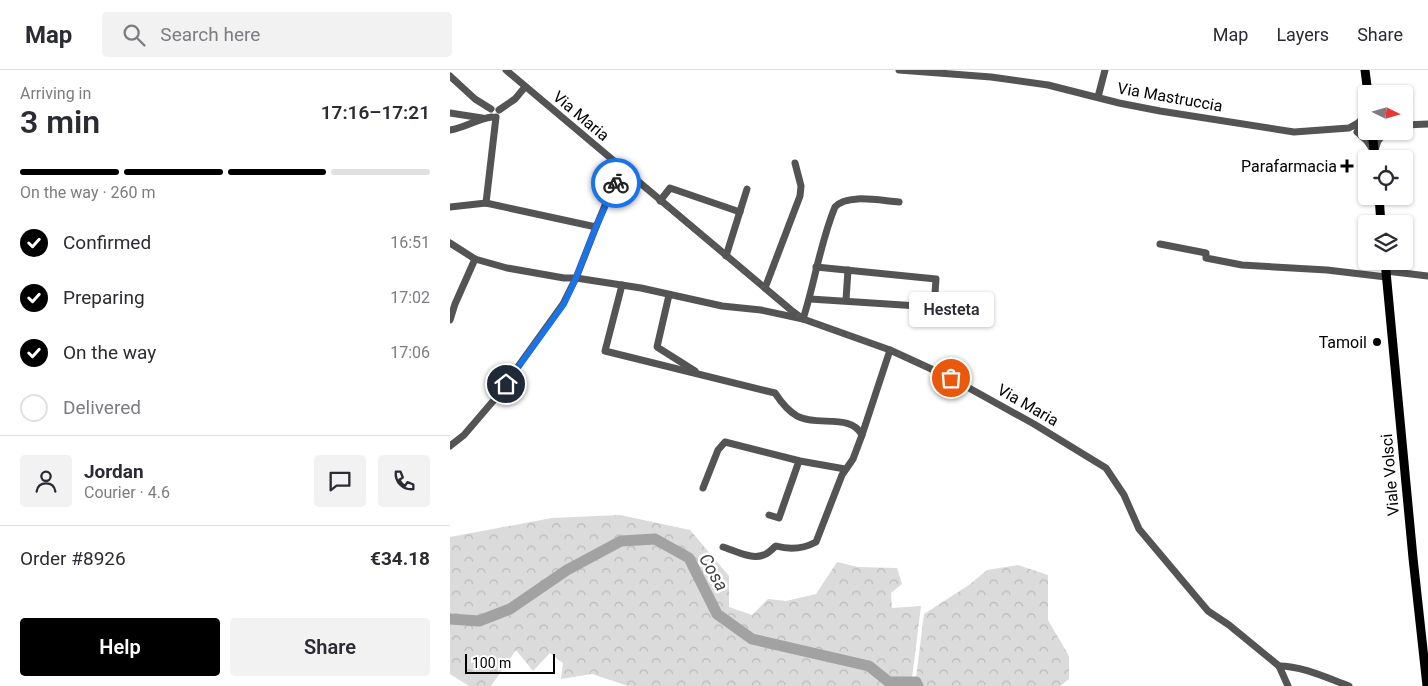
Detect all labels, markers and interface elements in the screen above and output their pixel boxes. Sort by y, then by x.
search box [102,12,452,57]
text: Map [25,21,72,49]
icon: search [120,21,148,49]
text: Search here [160,23,260,46]
text: Map [1213,24,1248,45]
text: Layers [1276,24,1329,45]
text: Share [1357,24,1403,45]
street label: Via Mastruccia [1116,78,1224,116]
text: Arriving in [20,84,91,103]
north arrow [1358,85,1412,140]
map controls [1358,85,1413,270]
street label: Via Maria [549,87,613,145]
text: 17:16–17:21 [321,101,430,124]
text: 3 min [20,103,100,141]
button: locate [1358,150,1413,205]
place label: Parafarmacia [1241,157,1337,176]
courier [591,158,641,208]
marker: Parafarmacia [1341,160,1353,172]
icon: bike [602,169,630,197]
text: On the way · 260 m [20,183,156,202]
button: layers [1358,215,1413,270]
icon: check [20,229,48,257]
text: Confirmed [63,231,151,254]
text: 16:51 [390,233,430,252]
icon: check [20,284,48,312]
text: Preparing [63,286,145,309]
text: 17:02 [390,288,430,307]
callout: Hesteta [908,293,994,328]
text: Hesteta [923,300,980,319]
place label: Tamoil [1319,333,1367,352]
marker: Tamoil [1371,336,1383,348]
icon: check [20,339,48,367]
text: On the way [63,341,156,364]
text: 17:06 [390,343,430,362]
pin [930,357,972,399]
pin [485,363,527,405]
icon: bag [937,364,965,392]
icon: home [492,370,520,398]
street label: Via Maria [994,380,1062,430]
text: Delivered [63,396,141,419]
street label: Viale Volsci [1377,433,1403,517]
button: person [20,455,72,507]
button: chat [314,455,366,507]
button: phone [378,455,430,507]
text: Jordan [84,460,144,483]
text: Courier · 4.6 [84,483,170,502]
text: Order #8926 [20,547,126,570]
text: €34.18 [370,547,430,570]
water label: Cosa [695,549,733,595]
button: Help [20,618,220,676]
button: Share [230,618,430,676]
scale bar [465,651,555,674]
text: 100 m [472,655,511,671]

